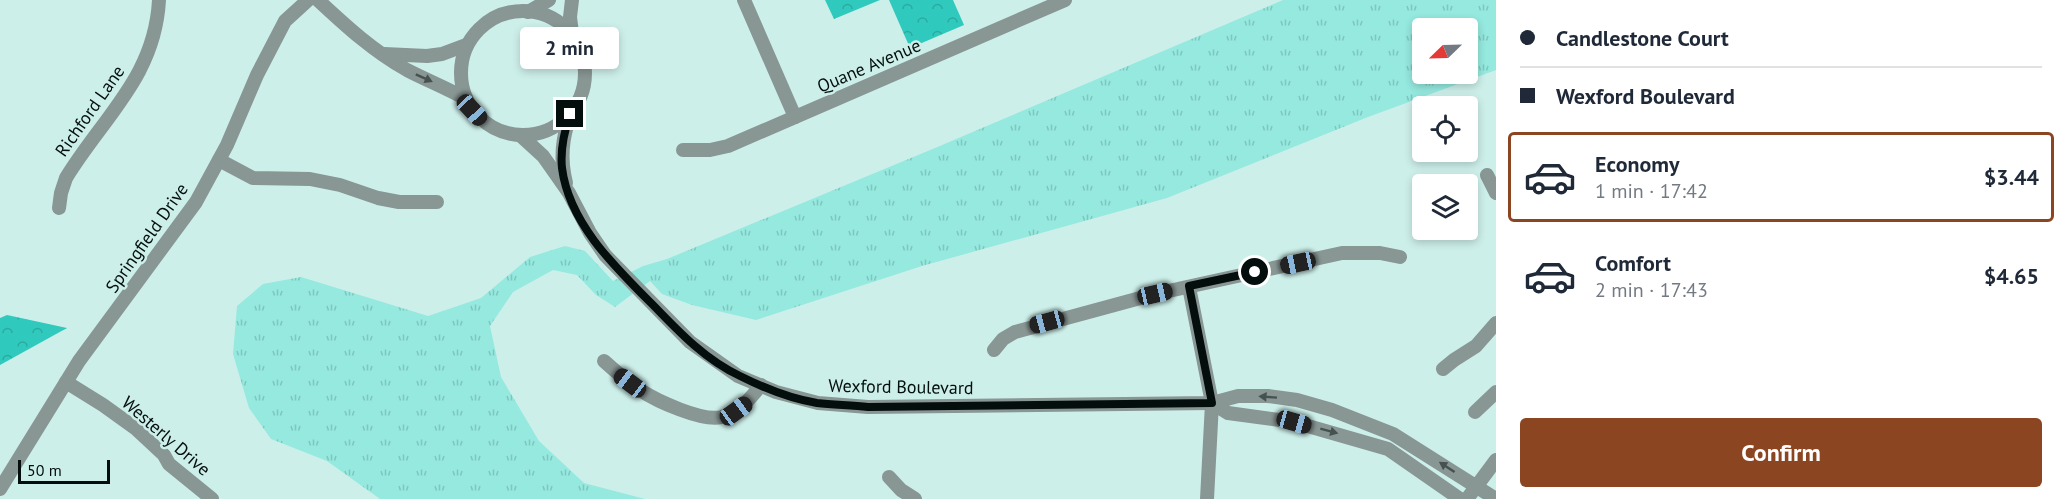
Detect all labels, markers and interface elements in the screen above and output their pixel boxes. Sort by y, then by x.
north arrow [1412,18,1478,84]
map controls [1412,18,1478,240]
text: Candlestone Court [1556,24,1729,52]
callout: 2 min [520,27,620,69]
street label: Quane Avenue [814,33,924,98]
text: 2 min [545,35,594,61]
street label: Richford Lane [50,61,129,161]
one-way arrow [416,73,433,82]
text: Wexford Boulevard [1556,82,1735,110]
car [453,91,491,129]
button: locate [1412,96,1478,162]
route end [556,100,583,127]
icon: car [1523,150,1577,204]
text: Economy [1595,150,1679,178]
text: $3.44 [1984,163,2039,191]
button: layers [1412,174,1478,240]
street label: Springfield Drive [100,178,193,297]
text: 1 min · 17:42 [1595,178,1708,204]
icon: car [1523,249,1577,303]
text: Comfort [1595,249,1671,277]
car [1279,250,1317,276]
route start [1241,258,1268,285]
text: $4.65 [1984,262,2039,290]
text: 2 min · 17:43 [1595,277,1708,303]
car [1135,281,1175,307]
car [1027,309,1067,335]
car [610,365,650,401]
street label: Wexford Boulevard [828,374,974,399]
street label: Westerly Drive [117,391,215,480]
one-way arrow [1258,392,1277,401]
car [716,393,756,429]
car [1274,408,1314,436]
button: Confirm [1520,418,2042,487]
one-way arrow [1320,427,1338,437]
scale bar [18,457,110,484]
text: 50 m [27,460,62,480]
one-way arrow [1439,462,1455,473]

